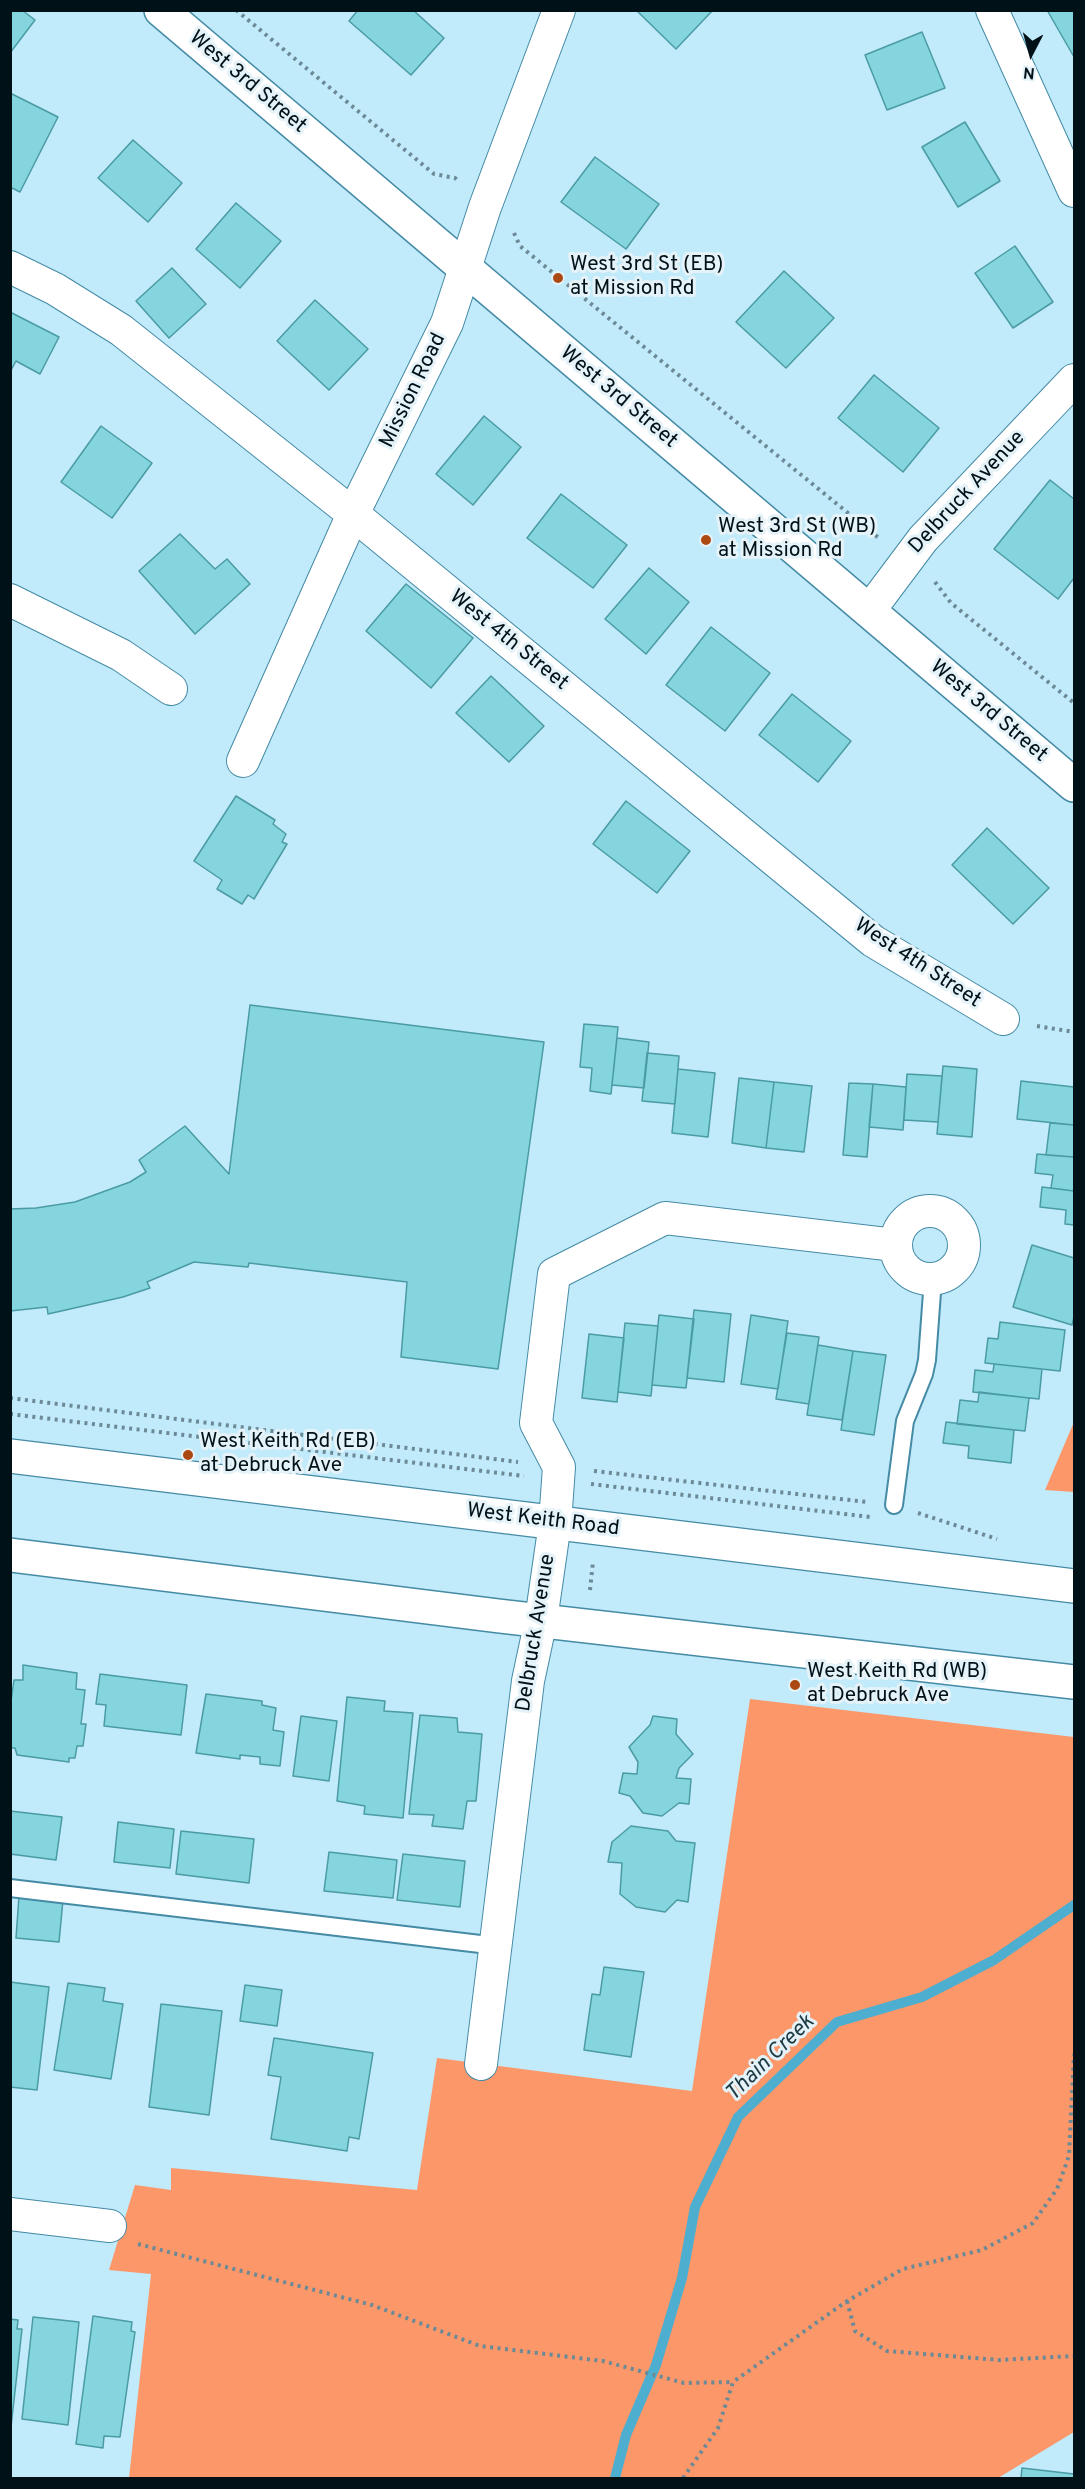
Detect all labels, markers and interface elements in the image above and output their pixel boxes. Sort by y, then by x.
north arrow [1001,24,1061,84]
street label: West 3rd Street [183,27,311,139]
text: N [1022,61,1036,82]
place label: West 3rd St (EB) at Mission Rd [570,253,724,303]
marker: West 3rd St (EB) at Mission Rd [551,271,565,285]
street label: Mission Road [375,330,453,452]
street label: West 3rd Street [554,342,682,454]
street label: Delbruck Avenue [905,426,1031,560]
place label: West 3rd St (WB) at Mission Rd [718,515,876,565]
marker: West 3rd St (WB) at Mission Rd [699,533,713,547]
street label: West 4th Street [443,585,573,697]
street label: West 3rd Street [924,656,1052,768]
street label: West 4th Street [849,914,985,1014]
place label: West Keith Rd (EB) at Debruck Ave [200,1430,376,1480]
marker: West Keith Rd (EB) at Debruck Ave [181,1448,195,1462]
street label: West Keith Road [465,1499,621,1543]
street label: Delbruck Avenue [512,1552,562,1714]
place label: West Keith Rd (WB) at Debruck Ave [807,1660,987,1710]
marker: West Keith Rd (WB) at Debruck Ave [788,1678,802,1692]
water label: Thain Creek [721,2010,821,2108]

